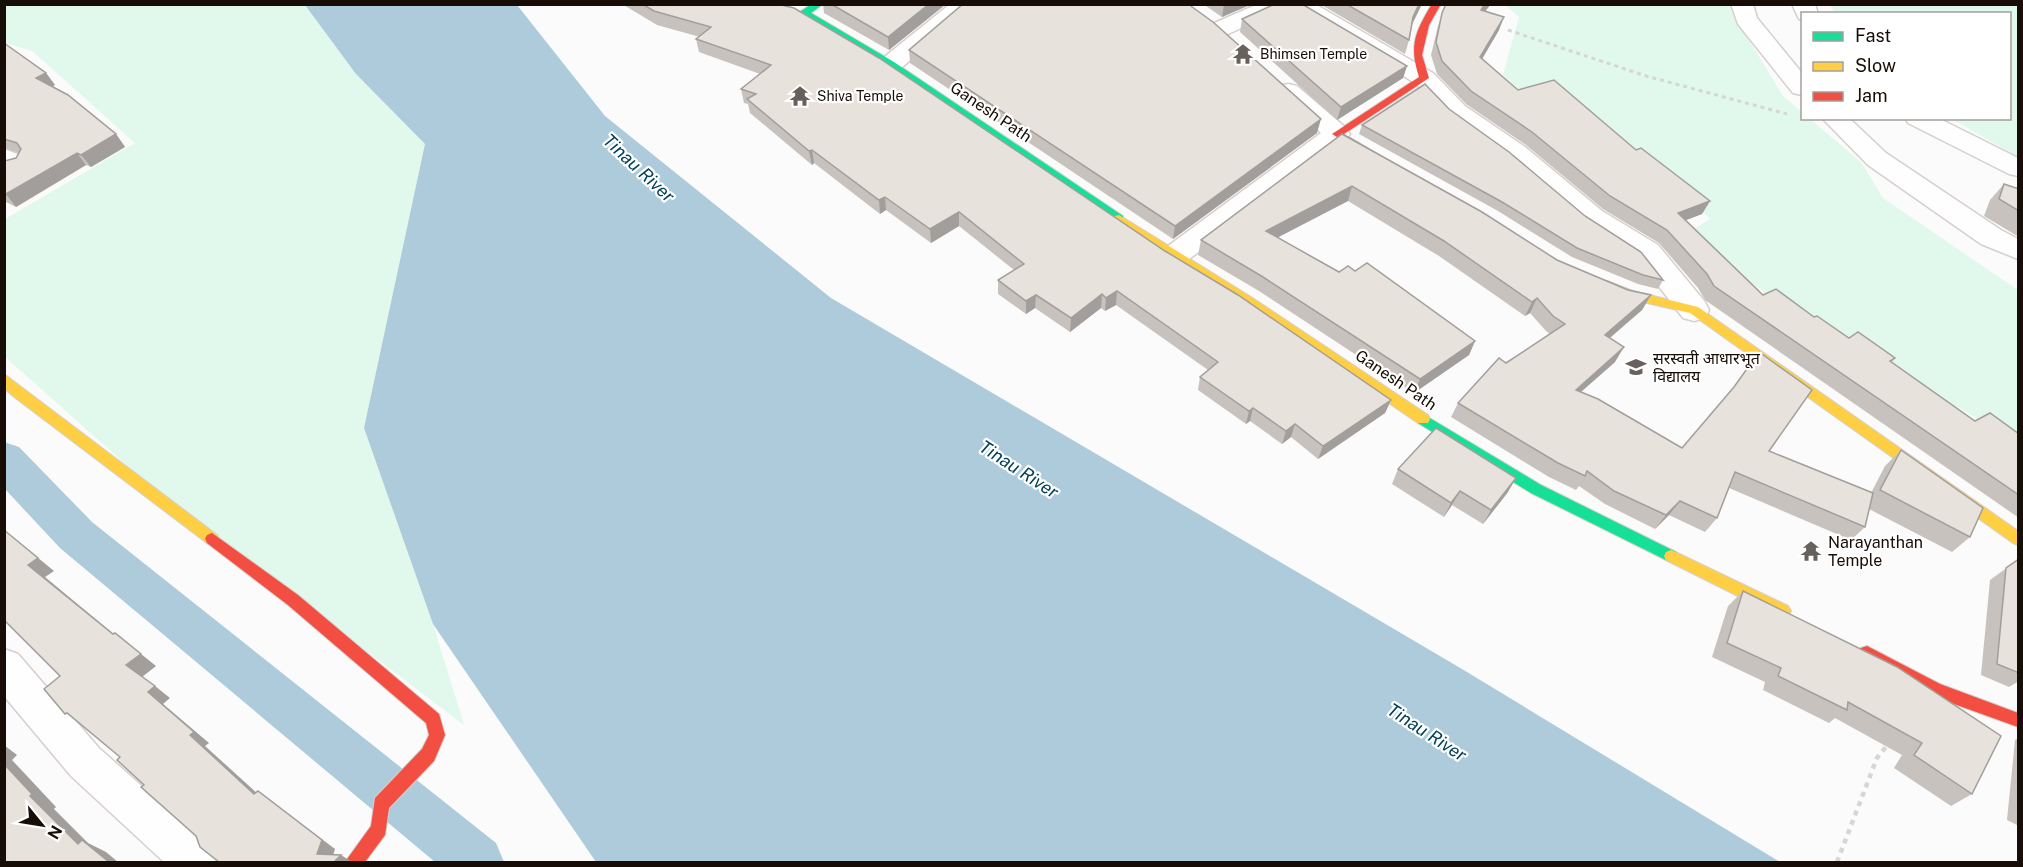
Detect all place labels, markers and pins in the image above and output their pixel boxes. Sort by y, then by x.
temple icon: Bhimsen Temple [1231,42,1255,66]
place label: Bhimsen Temple [1260,46,1367,62]
temple icon: Shiva Temple [788,84,812,108]
place label: Shiva Temple [817,88,904,104]
place label: सरस्वती आधारभूत विद्यालय [1653,349,1761,386]
school or university icon: सरस्वती आधारभूत विद्यालय [1624,355,1648,379]
place label: Narayanthan Temple [1828,533,1923,570]
temple icon: Narayanthan Temple [1799,539,1823,563]

